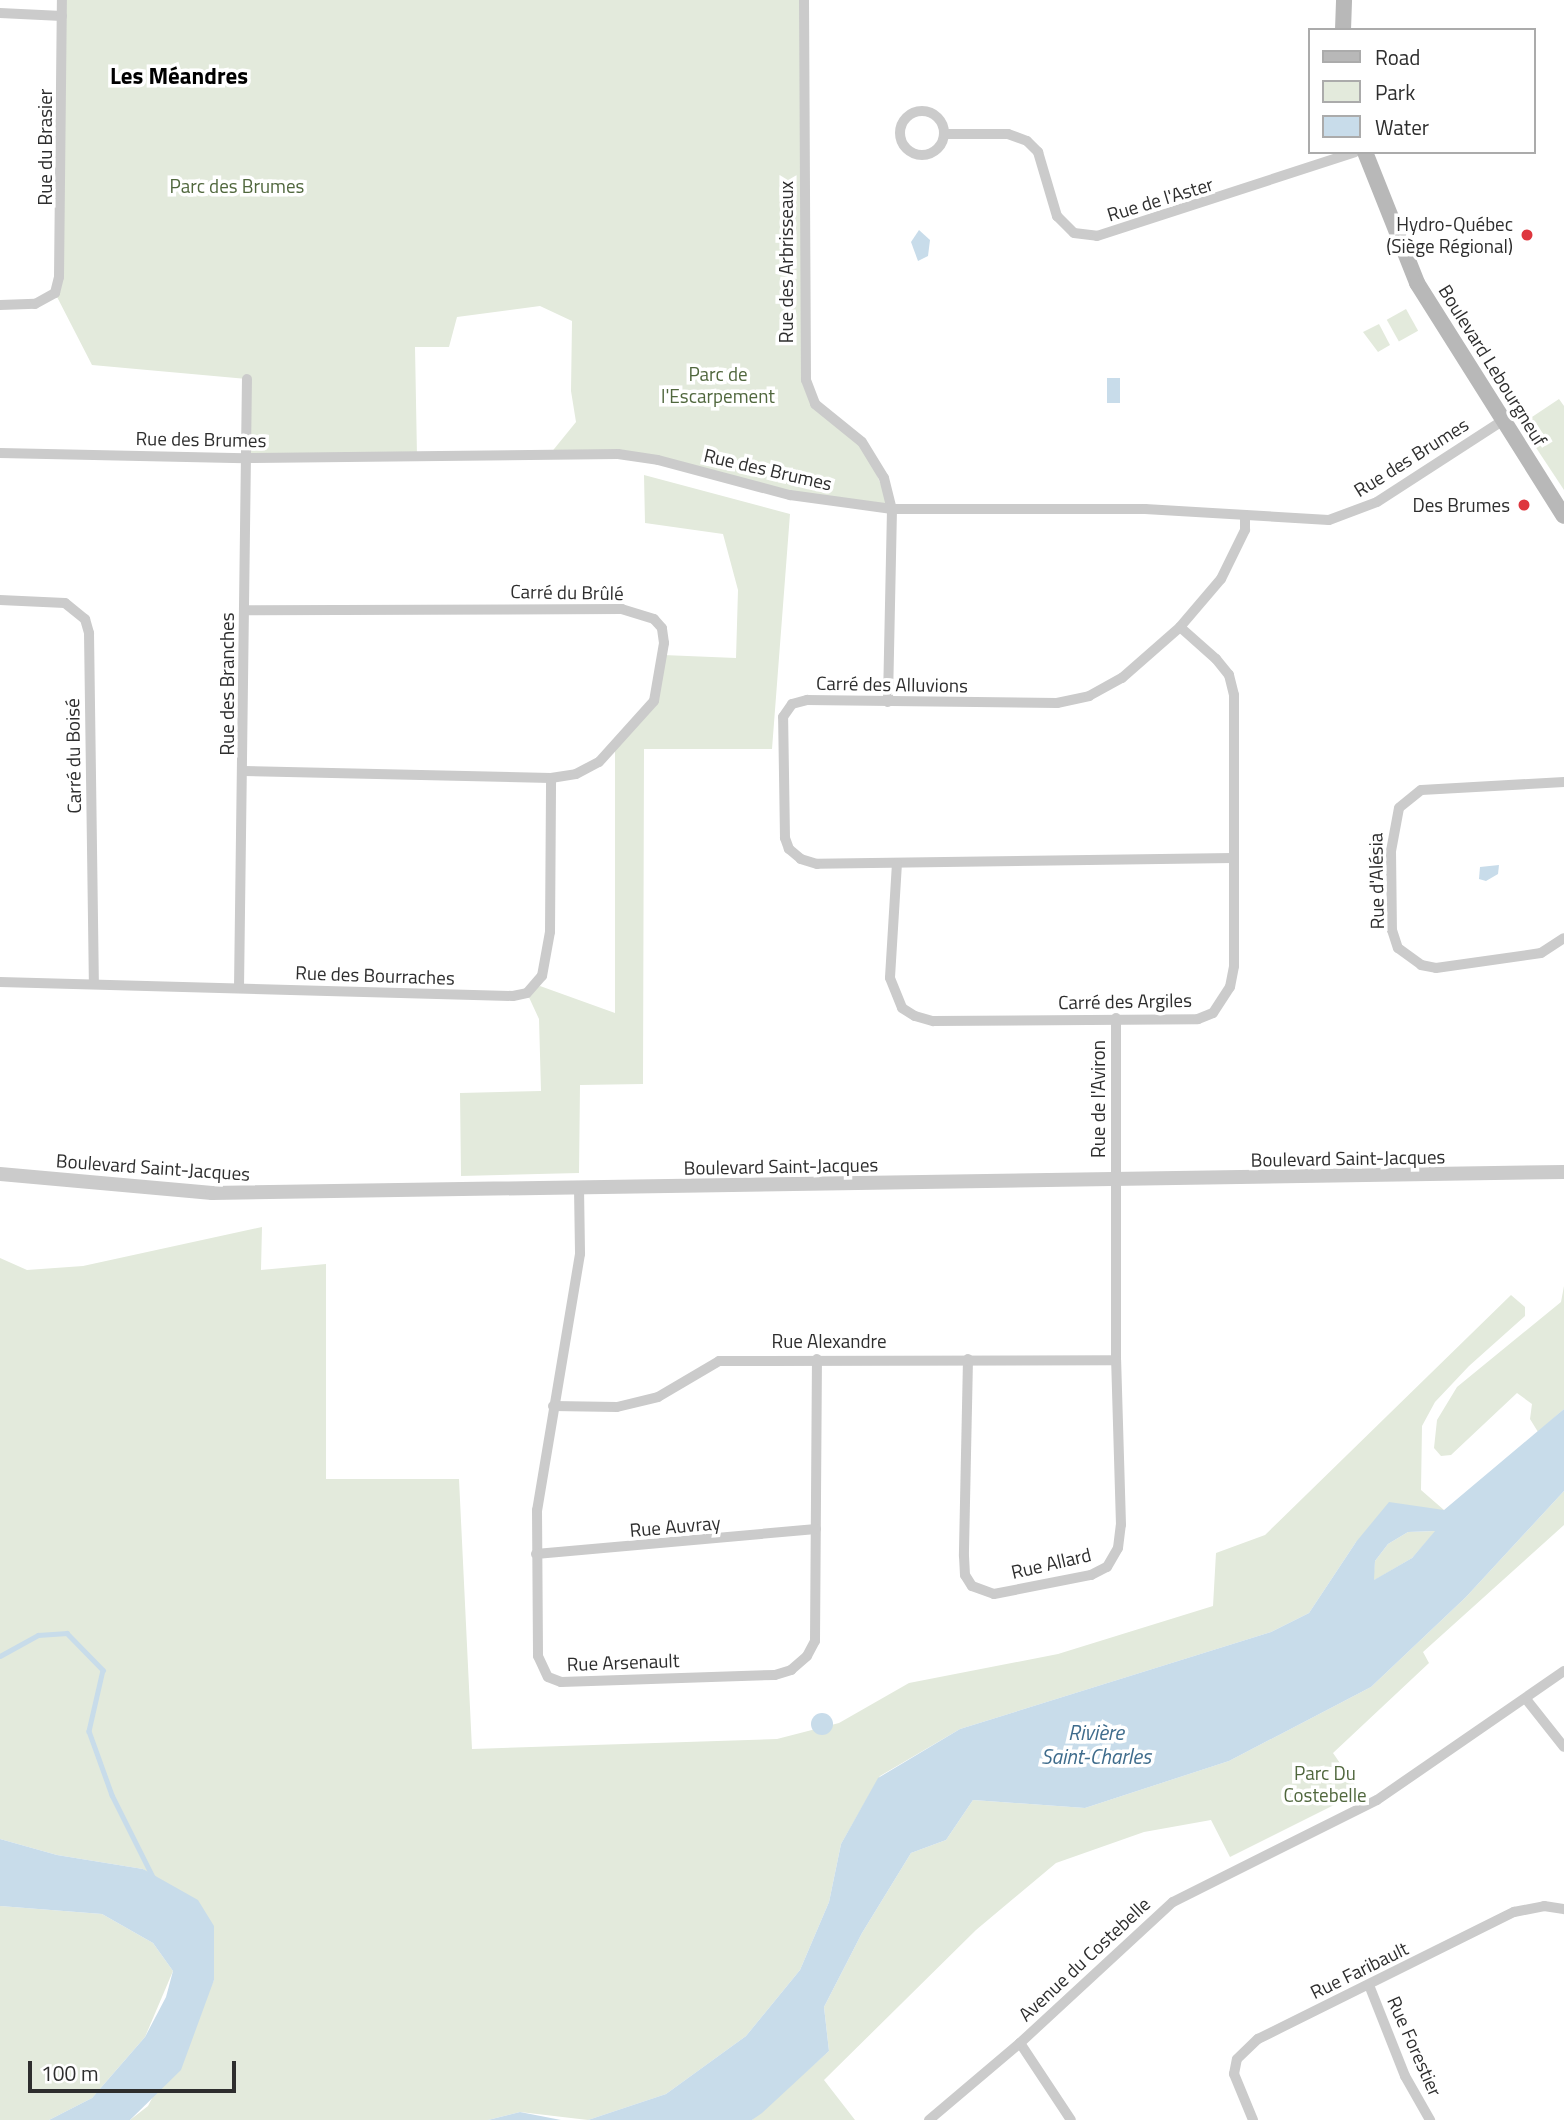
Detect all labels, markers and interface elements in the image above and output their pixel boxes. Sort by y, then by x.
legend [1308,28,1536,154]
text: Road [1375,41,1420,73]
district label: Les Méandres [110,62,248,90]
text: Park [1375,76,1415,108]
street label: Rue du Brasier [34,89,56,205]
text: Water [1375,111,1429,143]
street label: Rue de l'Aster [1104,172,1216,226]
park label: Parc des Brumes [170,175,304,197]
street label: Rue des Arbrisseaux [775,181,797,343]
place label: Hydro-Québec (Siège Régional) [1386,213,1513,257]
marker: Hydro-Québec (Siège Régional) [1519,227,1535,243]
street label: Boulevard Lebourgneuf [1434,280,1552,450]
park label: Parc de l'Escarpement [661,363,775,407]
street label: Rue des Brumes [1349,413,1473,501]
street label: Rue des Brumes [135,426,267,452]
street label: Rue des Brumes [702,443,834,495]
place label: Des Brumes [1412,494,1510,516]
marker: Des Brumes [1516,497,1532,513]
street label: Carré du Brûlé [510,580,624,604]
street label: Rue des Branches [216,612,238,756]
street label: Carré des Alluvions [816,671,968,697]
street label: Carré du Boisé [61,698,85,814]
street label: Rue d'Alésia [1364,833,1388,929]
street label: Rue des Bourraches [295,961,455,989]
street label: Carré des Argiles [1058,988,1192,1014]
street label: Rue de l'Aviron [1087,1040,1109,1158]
street label: Boulevard Saint-Jacques [1251,1145,1445,1171]
street label: Boulevard Saint-Jacques [55,1149,251,1185]
street label: Boulevard Saint-Jacques [684,1153,878,1179]
street label: Rue Alexandre [771,1330,887,1352]
street label: Rue Auvray [629,1511,721,1541]
street label: Rue Allard [1009,1543,1093,1583]
street label: Rue Arsenault [566,1649,680,1675]
water label: Rivière Saint-Charles [1041,1719,1151,1769]
park label: Parc Du Costebelle [1283,1762,1367,1806]
street label: Avenue du Costebelle [1014,1892,1154,2026]
street label: Rue Faribault [1306,1937,1412,2003]
street label: Rue Forestier [1383,1992,1447,2100]
scale bar [32,2046,240,2090]
text: 100 m [41,2057,98,2089]

